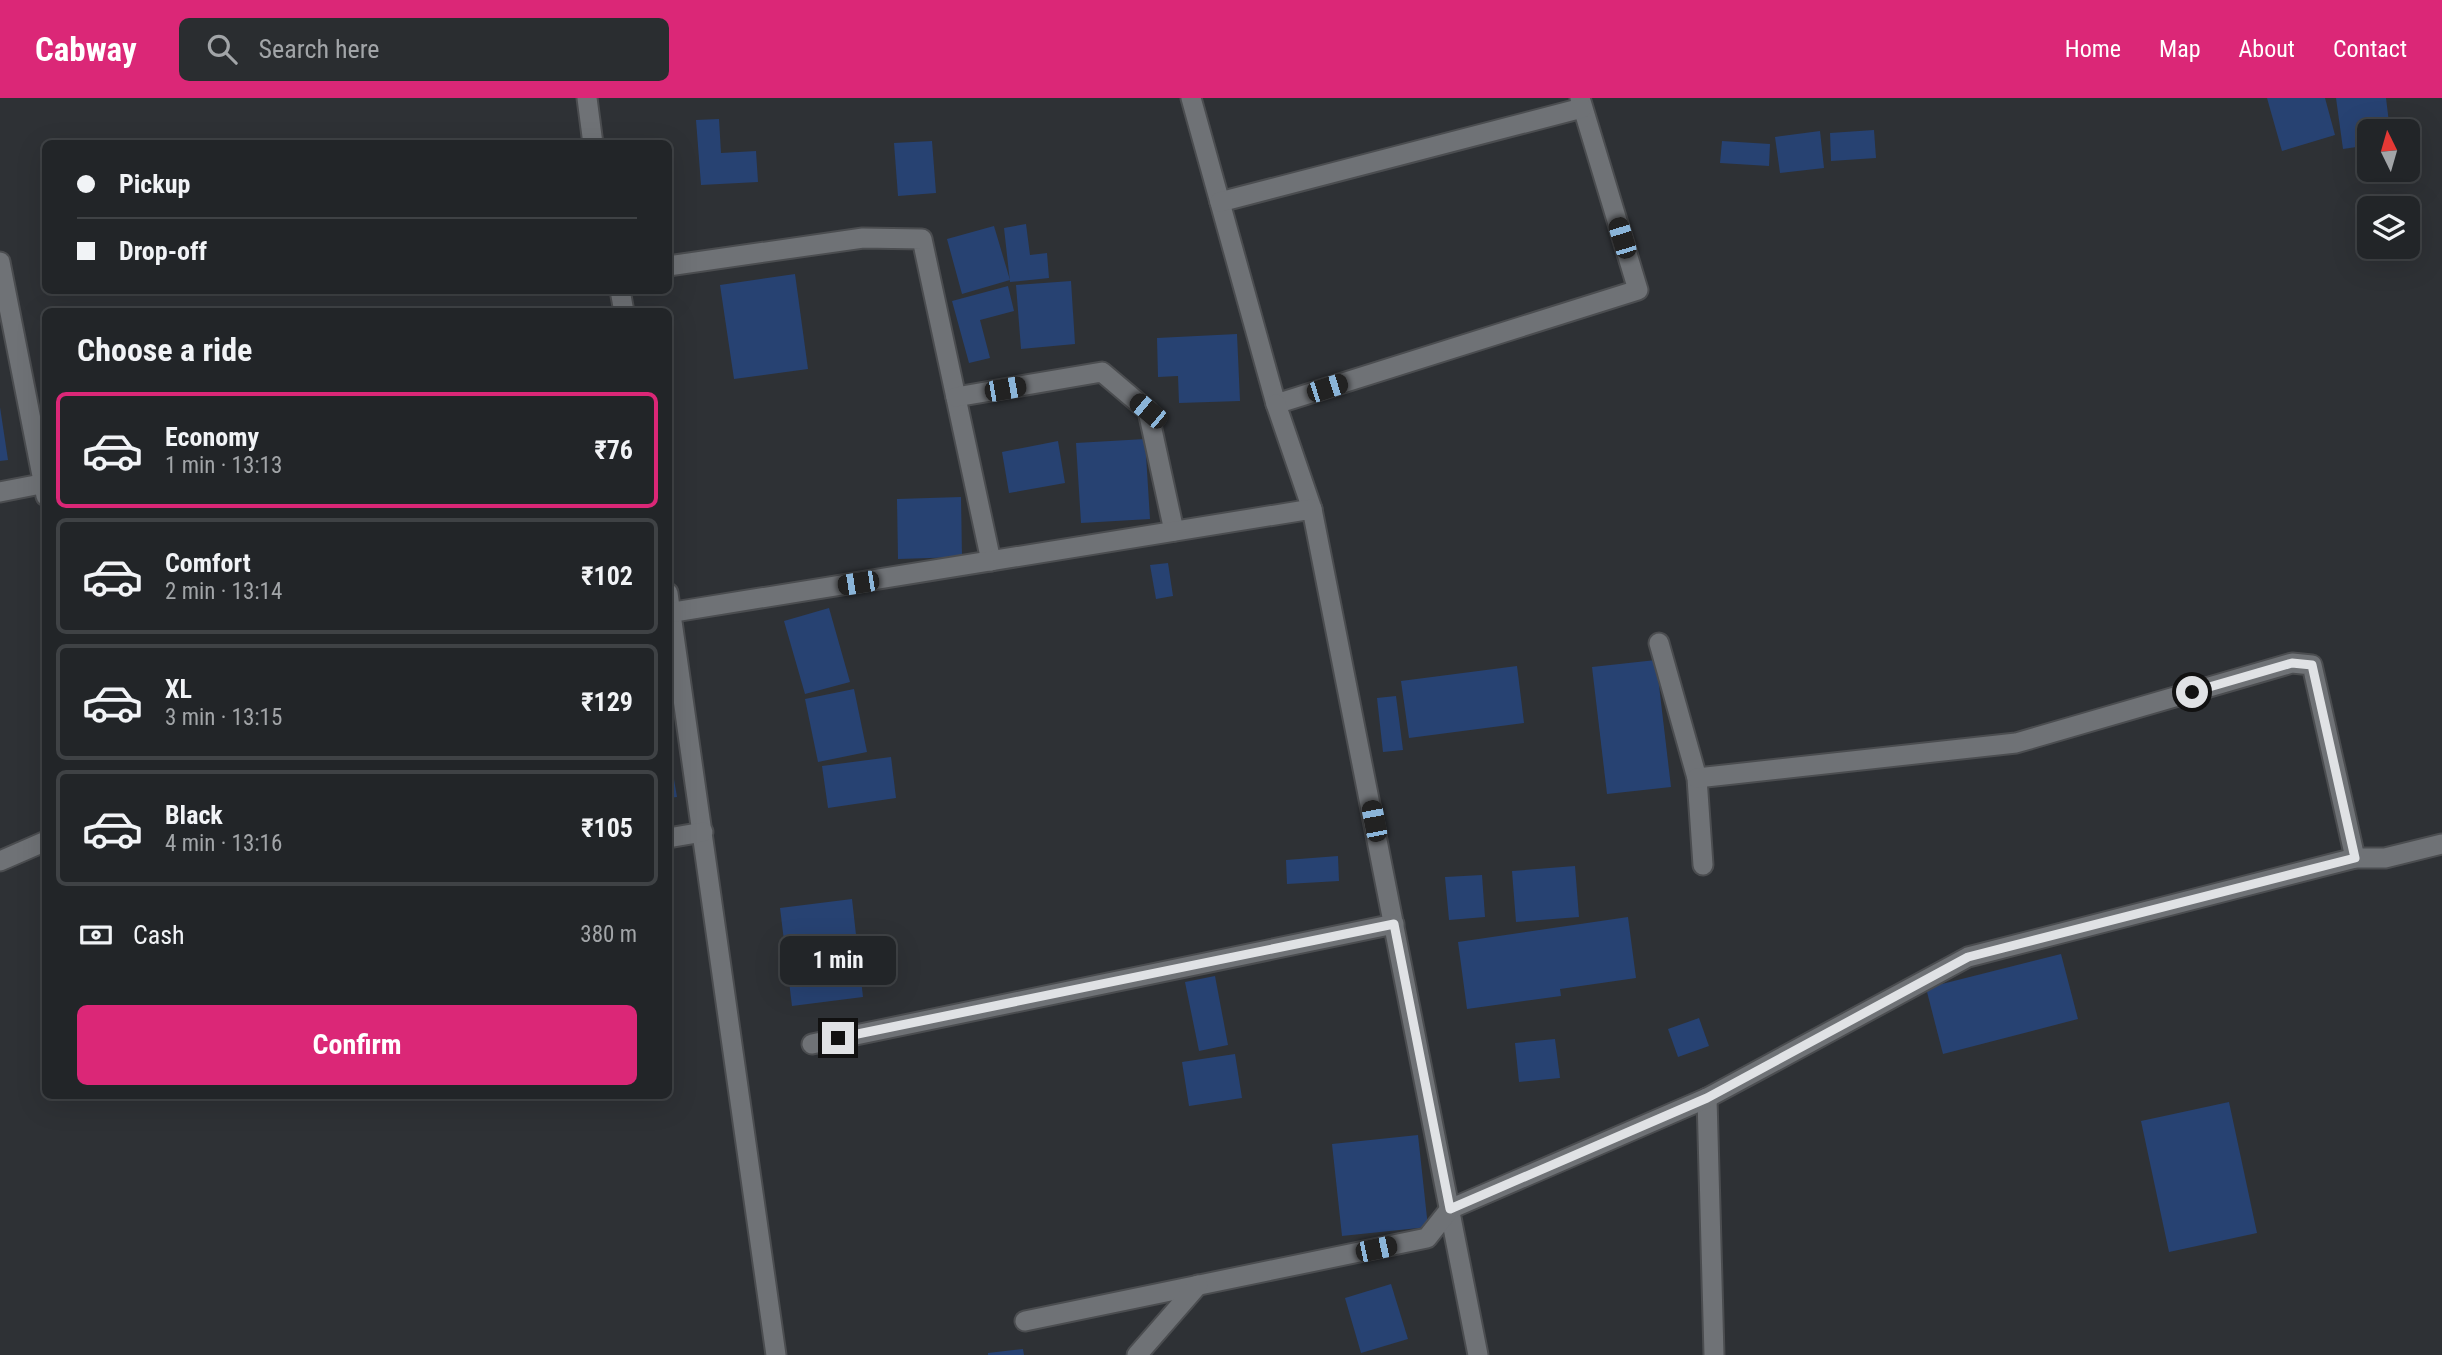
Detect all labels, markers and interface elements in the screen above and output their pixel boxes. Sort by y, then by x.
search box [179,18,669,81]
text: Cabway [35,30,137,69]
icon: search [203,30,241,68]
text: Search here [259,34,380,64]
text: Home [2065,35,2121,63]
text: Map [2159,35,2201,63]
text: About [2239,35,2295,63]
text: Contact [2333,35,2407,63]
north arrow [2357,119,2420,182]
map controls [2357,119,2420,259]
text: Pickup [119,169,190,199]
button: layers [2357,196,2420,259]
car [1606,215,1639,261]
text: Drop-off [119,236,207,266]
text: Choose a ride [77,331,252,369]
car [1304,372,1351,404]
car [983,375,1028,403]
car [1126,389,1171,433]
icon: car [81,419,144,482]
text: Economy [165,422,259,452]
text: ₹76 [594,435,633,465]
text: 1 min · 13:13 [165,452,282,479]
icon: car [81,545,144,608]
text: Comfort [165,548,251,578]
text: ₹102 [581,561,633,591]
car [836,569,881,597]
text: 2 min · 13:14 [165,578,282,605]
icon: car [81,671,144,734]
text: XL [165,674,192,704]
route start [2176,676,2208,708]
text: ₹129 [581,687,633,717]
text: 3 min · 13:15 [165,704,282,731]
icon: car [81,797,144,860]
car [1360,798,1389,844]
text: Black [165,800,223,830]
text: ₹105 [581,813,633,843]
text: 4 min · 13:16 [165,830,282,857]
icon: cash [77,916,115,954]
text: Cash [133,920,185,950]
text: 380 m [580,921,637,948]
callout: 1 min [780,936,896,986]
text: 1 min [812,947,864,974]
button: Confirm [77,1005,637,1085]
route end [822,1022,854,1054]
car [1354,1234,1399,1264]

